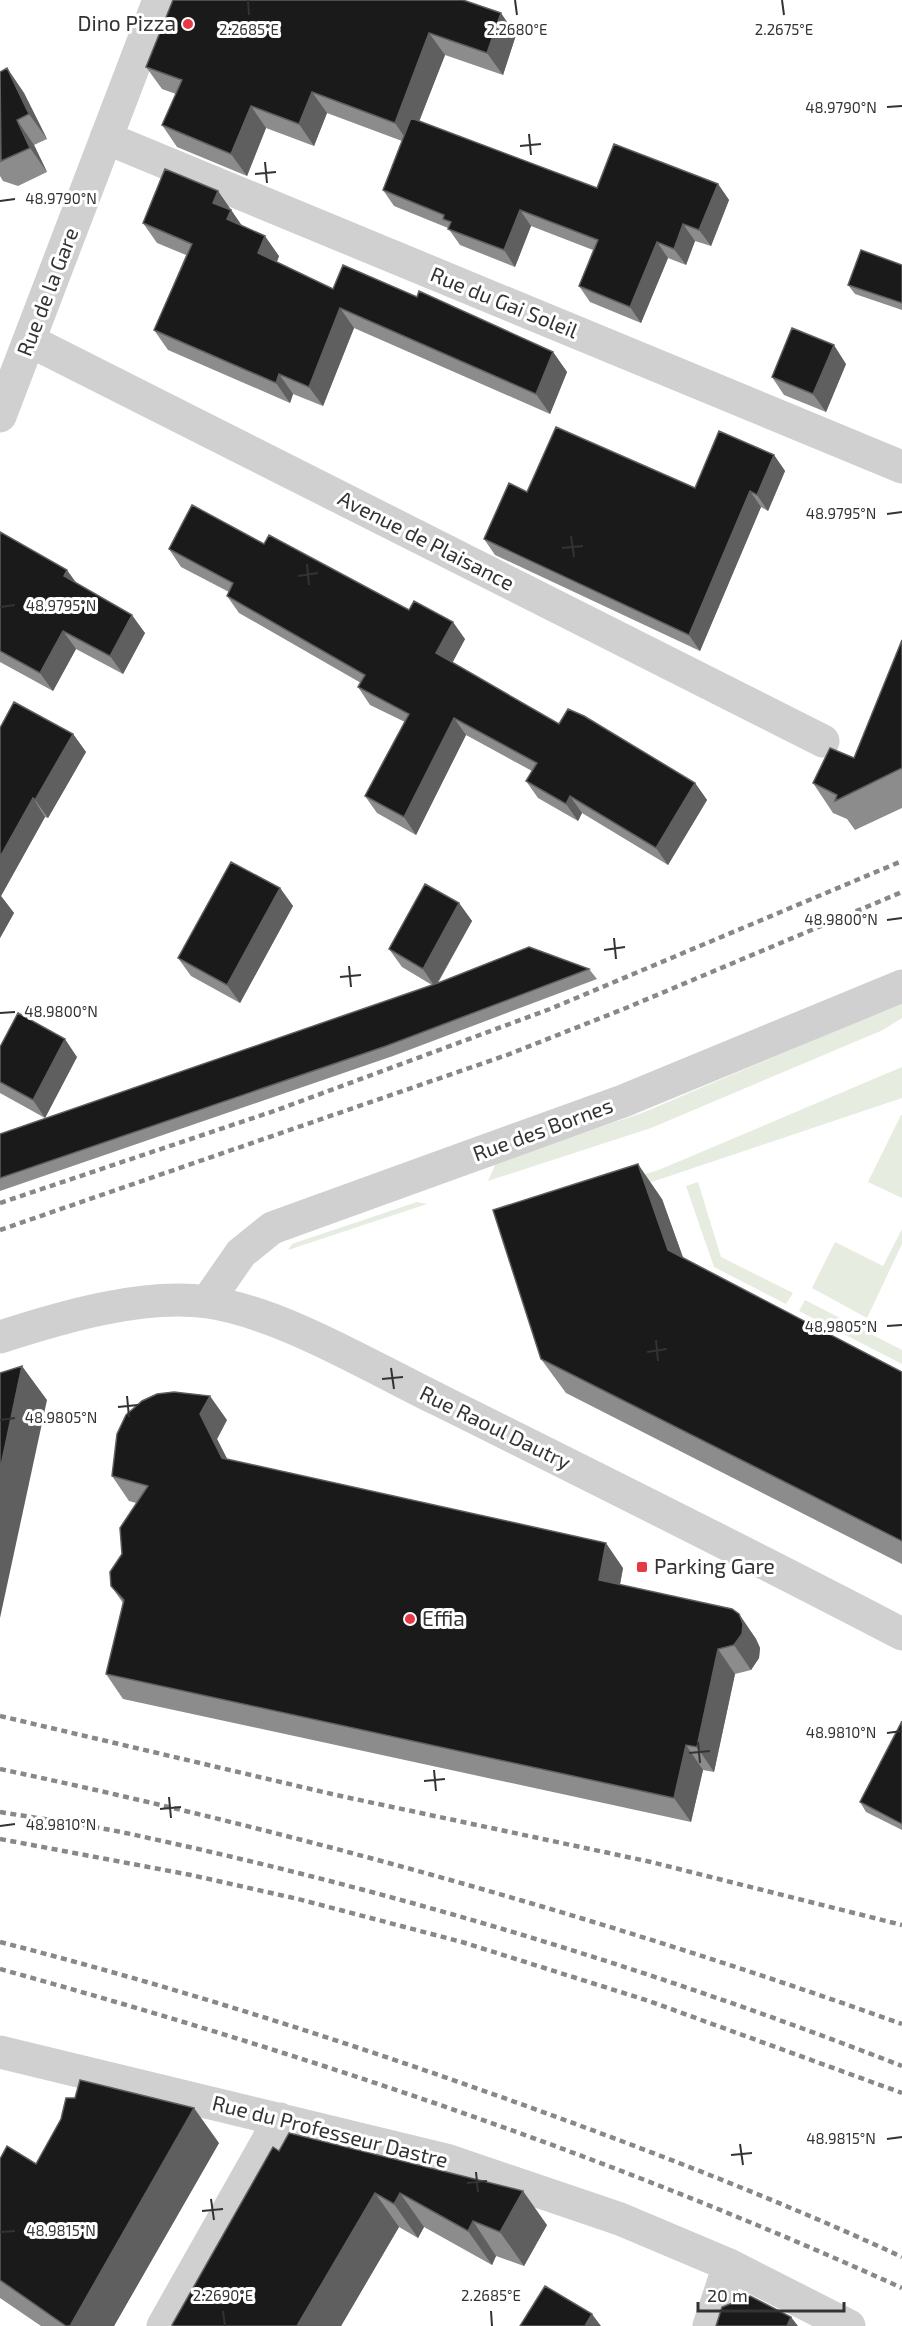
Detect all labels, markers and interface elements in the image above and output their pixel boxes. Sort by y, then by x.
place label: Dino Pizza [77,10,176,35]
marker: Dino Pizza [181,17,195,31]
text: 2.2685°E [219,20,279,38]
text: 2.2680°E [487,20,547,38]
text: 2.2675°E [755,20,813,38]
text: 48.9790°N [805,98,877,116]
text: 48.9790°N [25,189,97,207]
street label: Rue de la Gare [11,224,83,359]
street label: Rue du Gai Soleil [427,261,583,343]
street label: Avenue de Plaisance [334,484,519,595]
text: 48.9795°N [806,504,876,522]
text: 48.9795°N [26,596,96,614]
text: 48.9800°N [804,910,878,928]
text: 48.9800°N [24,1002,98,1020]
street label: Rue des Bornes [469,1092,616,1165]
text: 48.9805°N [805,1317,877,1335]
street label: Rue Raoul Dautry [416,1379,575,1474]
text: 48.9805°N [25,1408,97,1426]
place label: Parking Gare [654,1553,775,1578]
marker: Parking Gare [635,1560,649,1574]
place label: Effia [422,1605,465,1630]
marker: Effia [403,1612,417,1626]
text: 48.9810°N [806,1723,876,1741]
text: 48.9810°N [26,1815,96,1833]
street label: Rue du Professeur Dastre [210,2089,451,2172]
text: 48.9815°N [806,2129,876,2147]
text: 48.9815°N [26,2221,96,2239]
scale bar [698,2275,844,2313]
text: 20 m [707,2284,748,2306]
text: 2.2690°E [193,2286,253,2304]
text: 2.2685°E [461,2286,521,2304]

